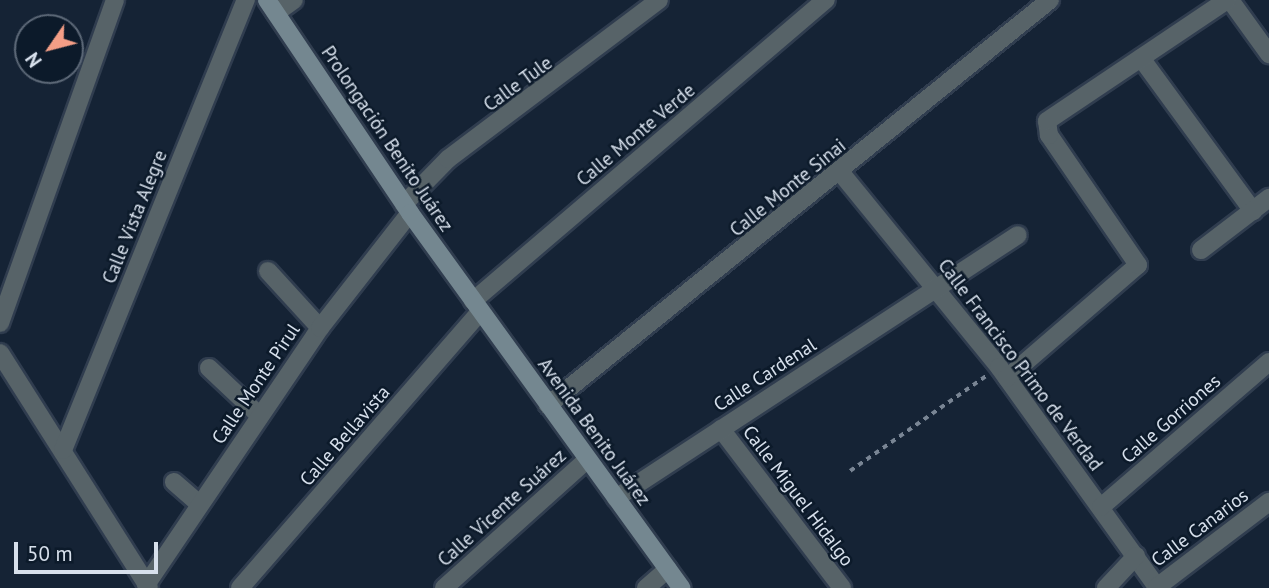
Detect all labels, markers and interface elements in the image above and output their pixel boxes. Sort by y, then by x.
north arrow [14,14,84,84]
street label: Prolongación Benito Juárez [316,42,458,236]
text: N [20,48,47,72]
street label: Calle Tule [479,51,557,117]
street label: Calle Monte Verde [572,79,700,191]
street label: Calle Monte Sinai [725,134,851,242]
street label: Calle Vista Alegre [98,146,172,288]
street label: Calle Francisco Primo de Verdad [933,254,1107,476]
street label: Calle Monte Pirul [207,319,305,449]
street label: Calle Cardenal [710,333,820,417]
street label: Avenida Benito Juárez [533,354,655,510]
street label: Calle Gorriones [1117,370,1225,468]
street label: Calle Bellavista [295,381,395,491]
street label: Calle Miguel Hidalgo [738,421,858,571]
street label: Calle Vicente Suárez [433,444,571,572]
street label: Calle Canarios [1147,484,1253,572]
scale bar [18,528,161,572]
text: 50 m [27,540,73,567]

